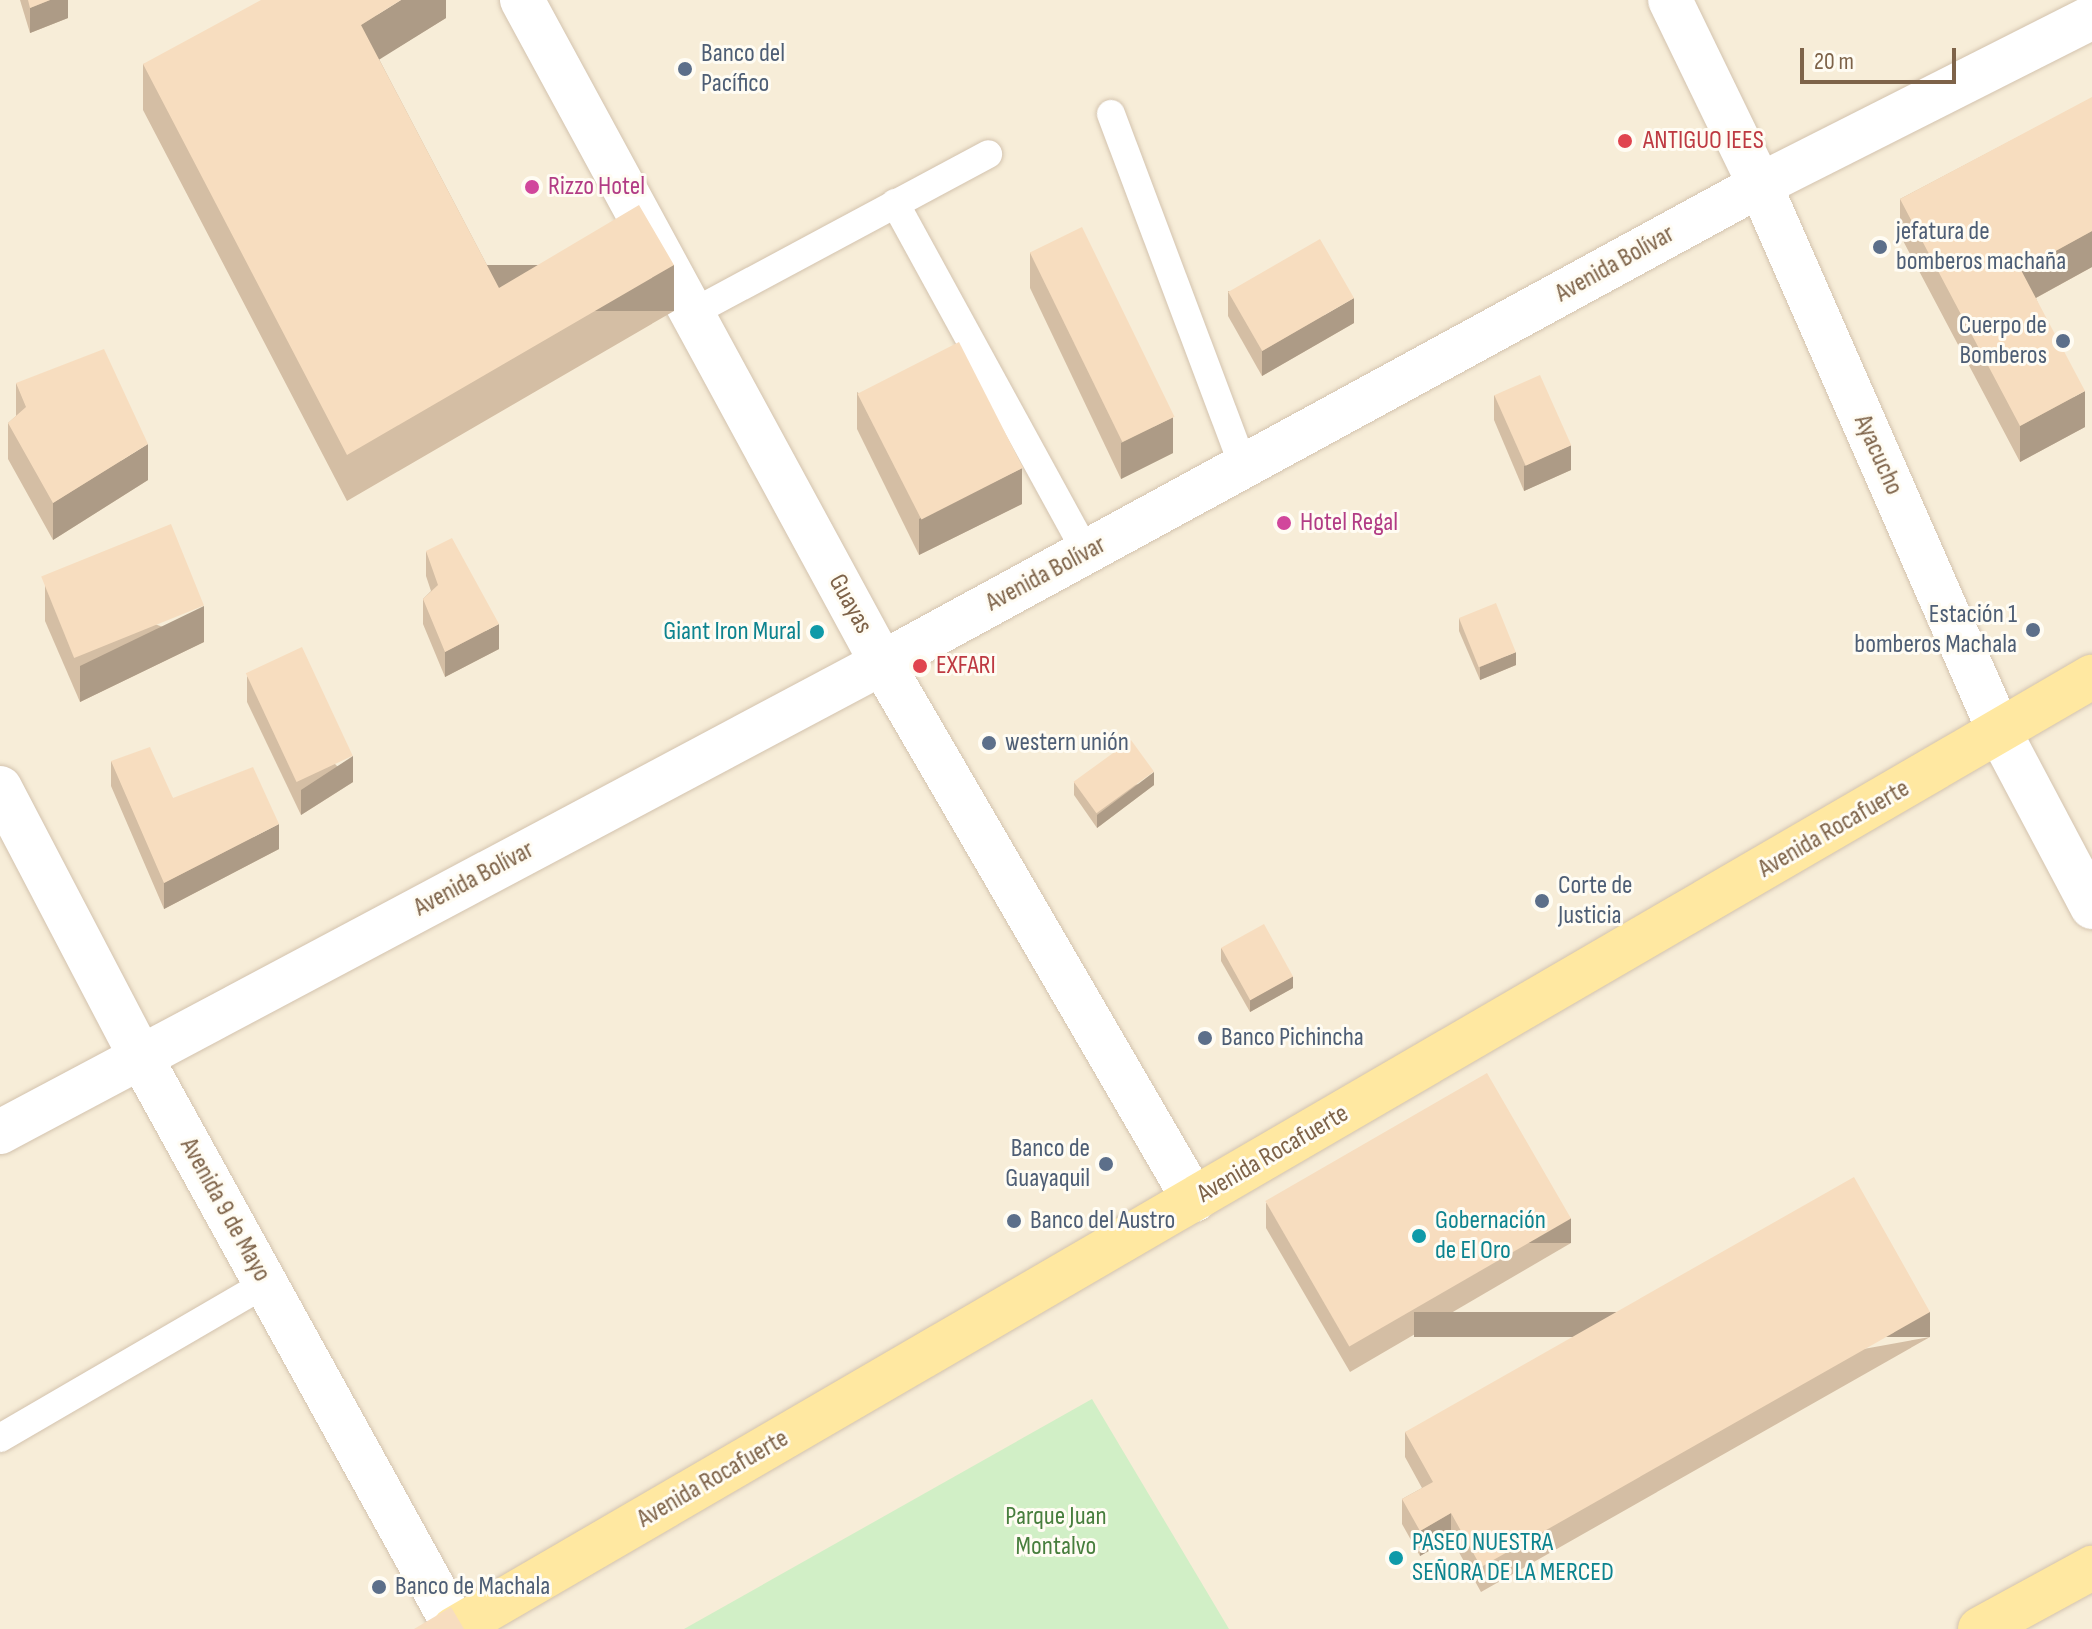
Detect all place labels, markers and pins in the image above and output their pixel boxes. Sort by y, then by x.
place label: Banco del Pacífico [701,38,785,100]
marker: Banco del Pacífico [676,60,694,78]
place label: ANTIGUO IEES [1643,125,1764,157]
marker: ANTIGUO IEES [1614,130,1636,152]
place label: Rizzo Hotel [548,171,645,203]
marker: Rizzo Hotel [523,178,541,196]
place label: jefatura de bomberos machaña [1896,216,2066,278]
marker: jefatura de bomberos machaña [1871,238,1889,256]
place label: Cuerpo de Bomberos [1959,310,2047,372]
marker: Cuerpo de Bomberos [2054,332,2072,350]
place label: Hotel Regal [1300,507,1398,539]
marker: Hotel Regal [1275,514,1293,532]
place label: Estación 1 bomberos Machala [1854,599,2017,660]
place label: Giant Iron Mural [663,616,801,648]
marker: Estación 1 bomberos Machala [2024,621,2042,639]
marker: Giant Iron Mural [808,623,826,641]
place label: EXFARI [936,650,996,682]
marker: EXFARI [911,657,929,675]
place label: western unión [1005,727,1129,759]
marker: western unión [980,734,998,752]
place label: Corte de Justicia [1558,870,1633,932]
marker: Corte de Justicia [1533,892,1551,910]
place label: Banco Pichincha [1221,1022,1364,1054]
marker: Banco Pichincha [1196,1029,1214,1047]
place label: Banco de Guayaquil [1005,1133,1090,1194]
marker: Banco de Guayaquil [1097,1155,1115,1173]
place label: Banco del Austro [1030,1205,1175,1237]
place label: Gobernación de El Oro [1435,1205,1546,1266]
marker: Banco del Austro [1005,1212,1023,1230]
marker: Gobernación de El Oro [1410,1227,1428,1245]
place label: PASEO NUESTRA SEÑORA DE LA MERCED [1412,1527,1614,1588]
marker: PASEO NUESTRA SEÑORA DE LA MERCED [1387,1549,1405,1567]
place label: Banco de Machala [395,1571,550,1603]
marker: Banco de Machala [370,1578,388,1596]

